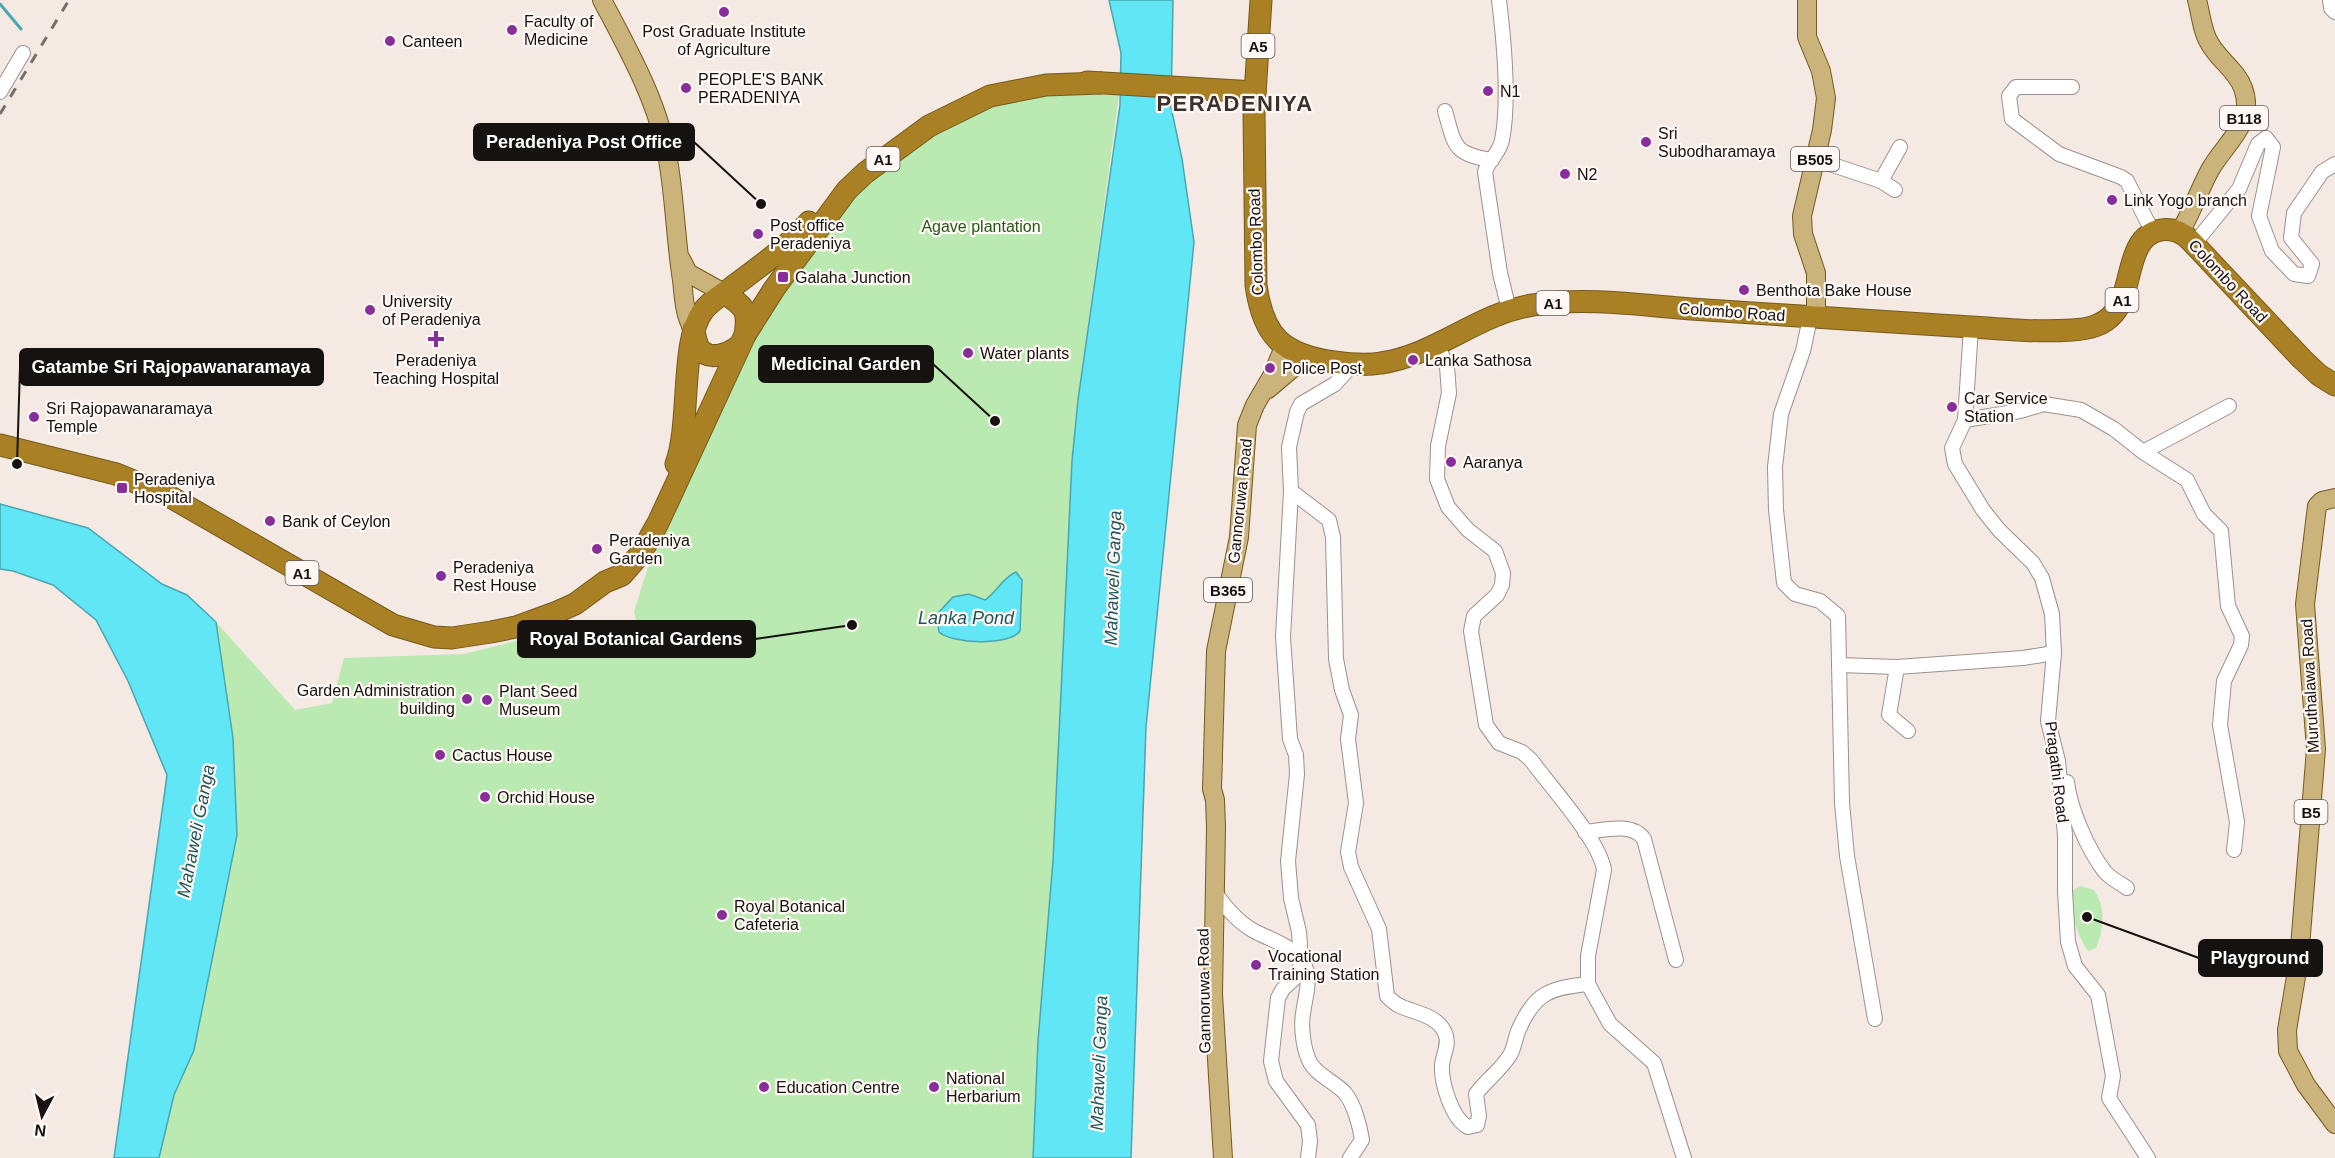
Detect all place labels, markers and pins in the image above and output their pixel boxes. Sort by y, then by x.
marker: Post Graduate Institute of Agriculture [717,5,731,19]
place label: Faculty of Medicine [524,13,594,48]
marker: Faculty of Medicine [505,23,519,37]
place label: Post Graduate Institute of Agriculture [642,23,806,58]
place label: Canteen [402,33,463,50]
marker: Canteen [383,34,397,48]
place label: PEOPLE'S BANK PERADENIYA [698,71,824,106]
marker: PEOPLE'S BANK PERADENIYA [679,81,693,95]
place label: N1 [1500,83,1521,100]
marker: N1 [1481,84,1495,98]
callout: Peradeniya Post Office [474,124,694,160]
place label: Sri Subodharamaya [1658,125,1776,160]
marker: Sri Subodharamaya [1639,135,1653,149]
place label: N2 [1577,166,1598,183]
marker: N2 [1558,167,1572,181]
place label: Link Yogo branch [2124,192,2247,209]
marker: Link Yogo branch [2105,193,2119,207]
place label: Post office Peradeniya [770,217,851,252]
marker: Post office Peradeniya [751,227,765,241]
place label: Galaha Junction [795,269,911,286]
marker: Galaha Junction [776,270,790,284]
place label: Benthota Bake House [1756,282,1912,299]
marker: Benthota Bake House [1737,283,1751,297]
place label: University of Peradeniya [382,293,481,328]
marker: University of Peradeniya [363,303,377,317]
marker: Peradeniya Teaching Hospital [427,330,445,348]
place label: Water plants [980,345,1069,362]
callout: Medicinal Garden [759,346,933,382]
marker: Water plants [961,346,975,360]
callout: Gatambe Sri Rajopawanaramaya [20,349,323,385]
place label: Peradeniya Teaching Hospital [373,352,499,387]
place label: Lanka Sathosa [1425,352,1532,369]
marker: Lanka Sathosa [1406,353,1420,367]
place label: Police Post [1282,360,1363,377]
marker: Police Post [1263,361,1277,375]
place label: Car Service Station [1964,390,2048,425]
place label: Sri Rajopawanaramaya Temple [46,400,212,435]
marker: Car Service Station [1945,400,1959,414]
marker: Sri Rajopawanaramaya Temple [27,410,41,424]
place label: Aaranya [1463,454,1523,471]
marker: Aaranya [1444,455,1458,469]
place label: Peradeniya Hospital [134,471,215,506]
marker: Peradeniya Hospital [115,481,129,495]
place label: Bank of Ceylon [282,513,391,530]
marker: Bank of Ceylon [263,514,277,528]
place label: Peradeniya Garden [609,532,690,567]
marker: Peradeniya Garden [590,542,604,556]
place label: Peradeniya Rest House [453,559,537,594]
marker: Peradeniya Rest House [434,569,448,583]
callout: Royal Botanical Gardens [518,621,755,657]
place label: Garden Administration building [297,682,455,717]
place label: Plant Seed Museum [499,683,577,718]
marker: Garden Administration building [460,692,474,706]
marker: Plant Seed Museum [480,693,494,707]
place label: Cactus House [452,747,553,764]
marker: Cactus House [433,748,447,762]
place label: Orchid House [497,789,595,806]
marker: Orchid House [478,790,492,804]
place label: Royal Botanical Cafeteria [734,898,845,933]
marker: Royal Botanical Cafeteria [715,908,729,922]
callout: Playground [2199,940,2322,976]
place label: Vocational Training Station [1268,948,1379,983]
marker: Vocational Training Station [1249,958,1263,972]
place label: National Herbarium [946,1070,1021,1105]
place label: Education Centre [776,1079,900,1096]
marker: Education Centre [757,1080,771,1094]
marker: National Herbarium [927,1080,941,1094]

